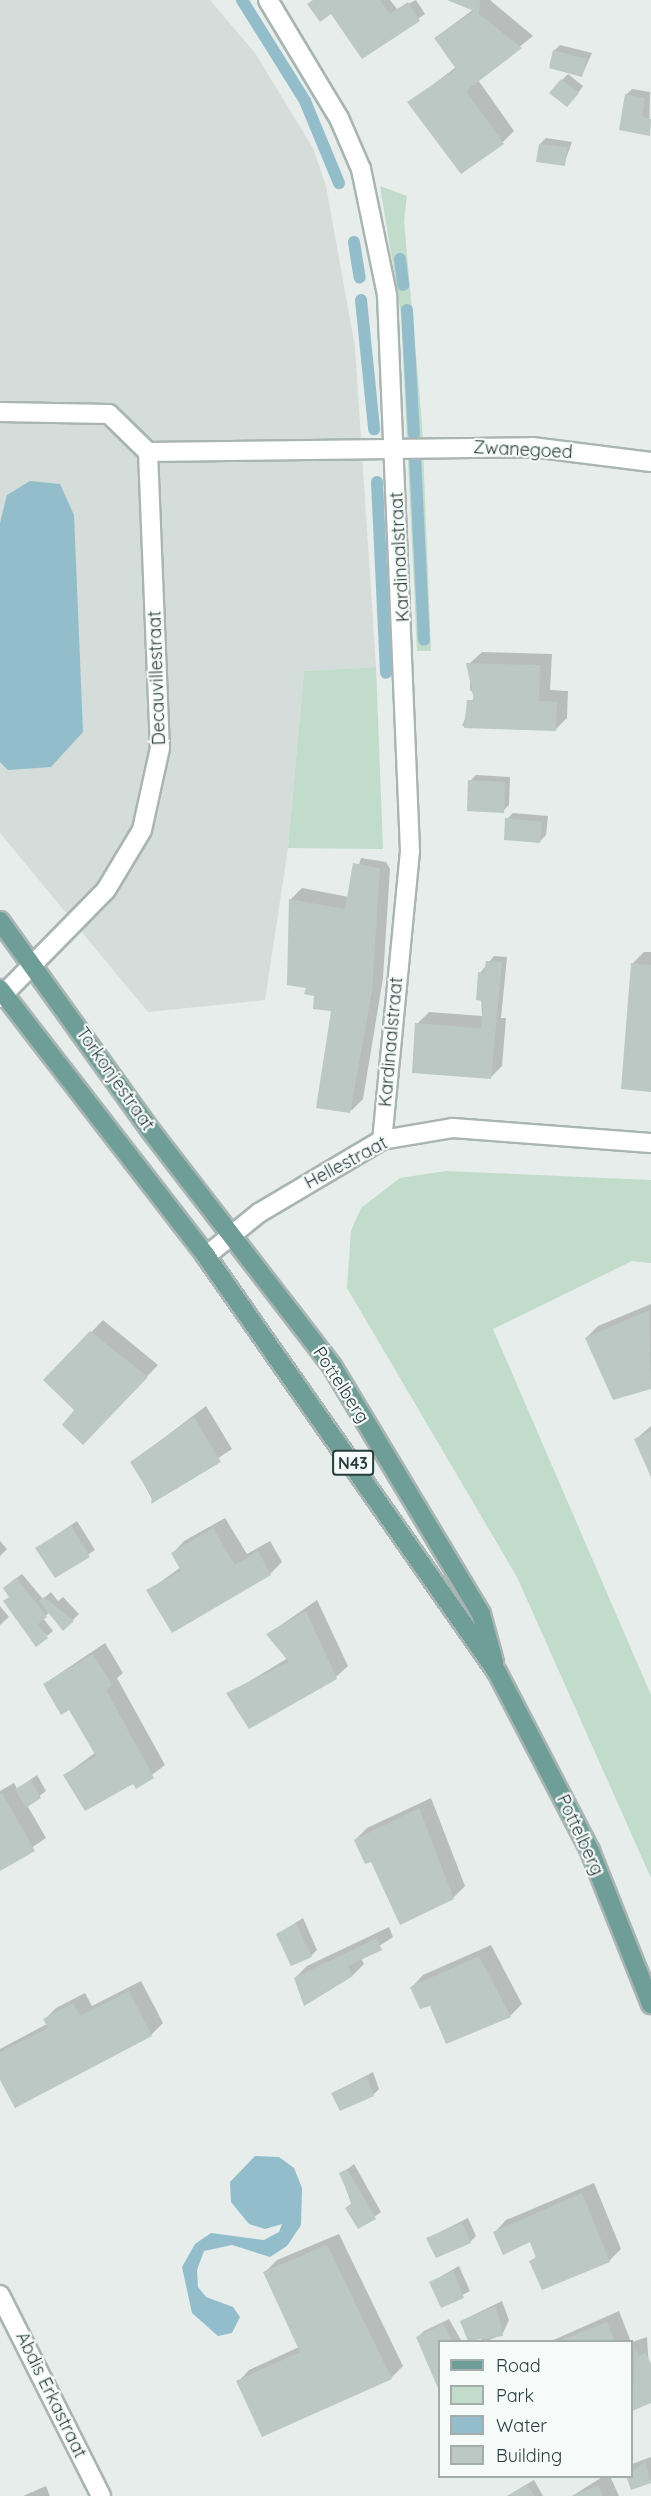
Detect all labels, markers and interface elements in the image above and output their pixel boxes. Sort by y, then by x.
street label: Zwanegoed [473,437,573,463]
street label: Kardinaalstraat [386,491,414,623]
street label: Decauvillestraat [144,610,170,746]
street label: Kardinaalstraat [375,976,407,1108]
street label: Torkonjestraat [71,1023,159,1135]
street label: Hellestraat [301,1132,391,1194]
street label: Pottelberg [308,1343,374,1427]
road number: N43 [332,1450,374,1476]
street label: Pottelberg [552,1791,608,1879]
street label: Abdis Erkastraat [11,2328,91,2462]
legend [438,2340,633,2478]
text: Road [496,2354,541,2377]
text: Park [496,2384,534,2407]
text: Water [496,2414,547,2437]
text: Building [496,2444,562,2467]

